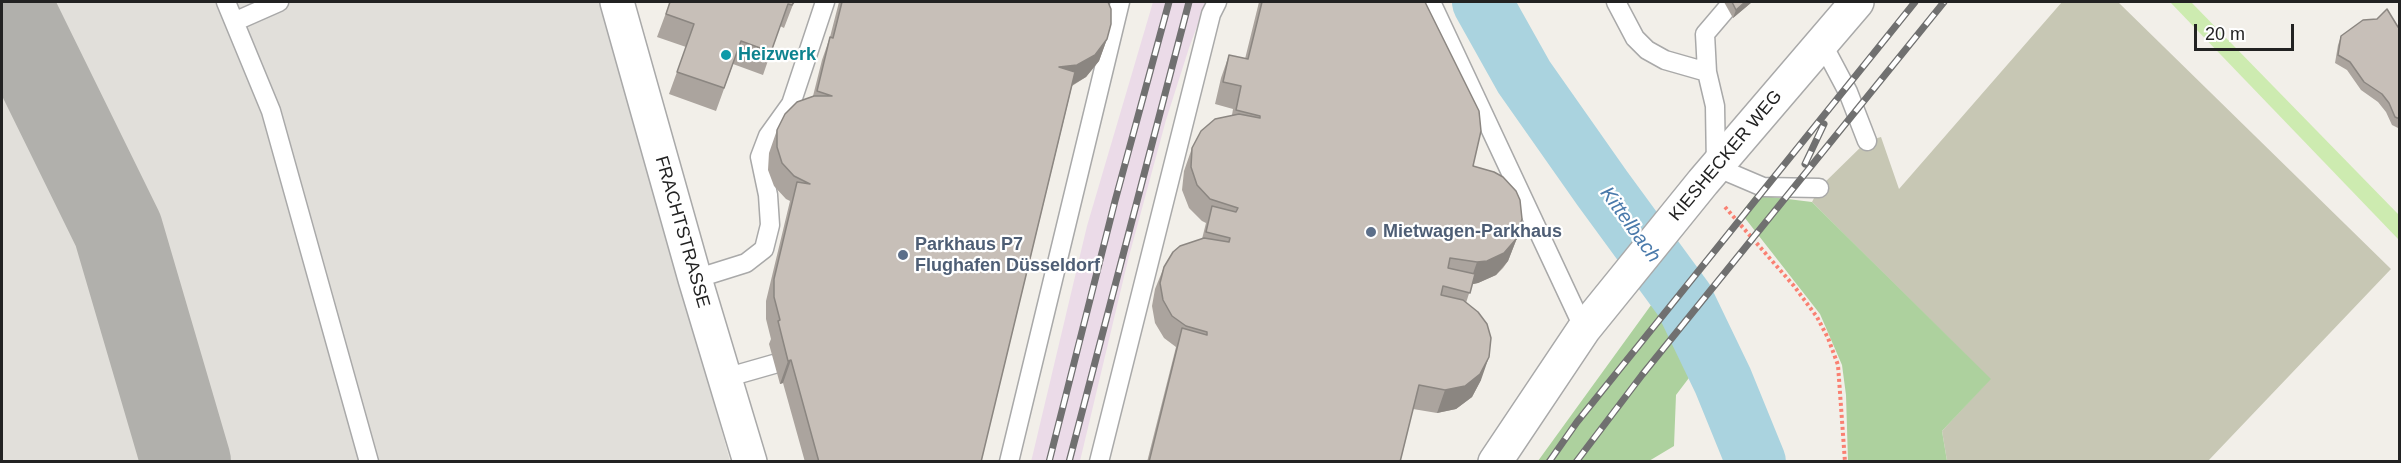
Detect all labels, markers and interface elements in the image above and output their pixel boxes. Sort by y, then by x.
scale bar [2197,12,2298,50]
text: 20 m [2205,24,2245,44]
place label: Heizwerk [738,44,816,66]
marker: Heizwerk [719,48,733,62]
street label: KIESHECKER WEG [1665,86,1787,226]
street label: FRACHTSTRASSE [650,154,714,310]
water label: Kittelbach [1594,182,1666,268]
place label: Mietwagen-Parkhaus [1383,221,1562,243]
marker: Mietwagen-Parkhaus [1364,225,1378,239]
place label: Parkhaus P7 Flughafen Düsseldorf [915,234,1100,276]
marker: Parkhaus P7 Flughafen Düsseldorf [896,248,910,262]

